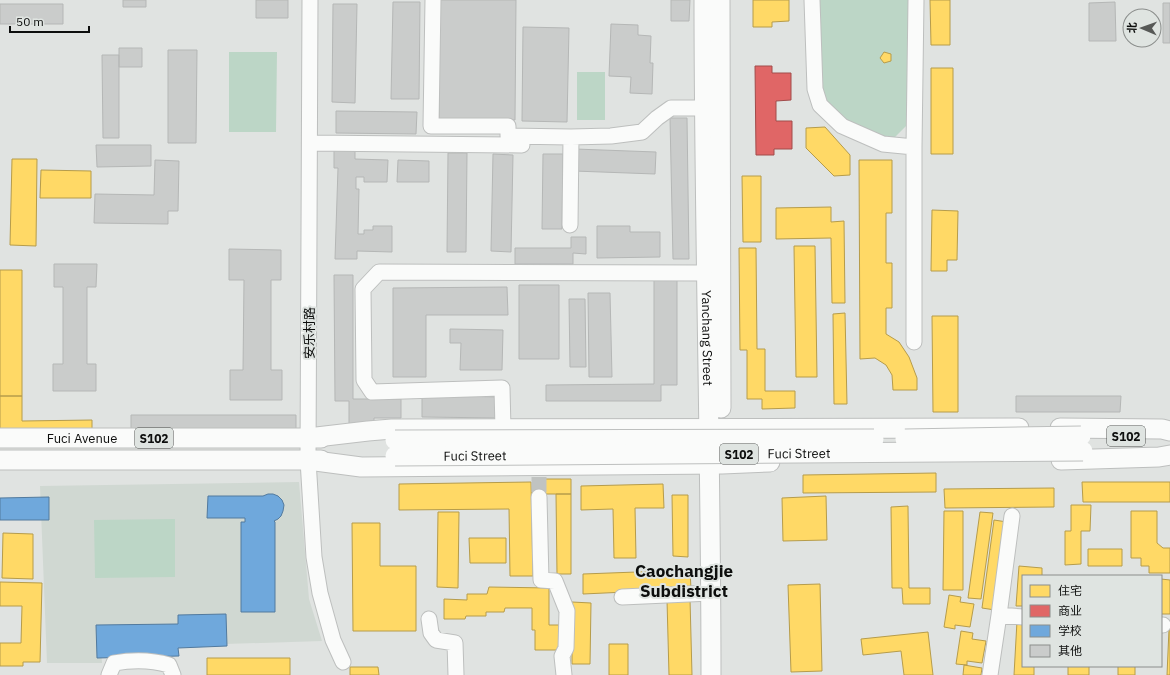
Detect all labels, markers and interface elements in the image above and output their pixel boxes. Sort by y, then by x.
scale bar [10,8,89,34]
north arrow [1122,8,1162,48]
text: 50 m [16,14,44,29]
text: 北 [1125,22,1139,33]
street label: Yanchang Street [698,290,717,386]
street label: 安乐村路 [301,307,318,359]
road number: S102 [1107,426,1145,446]
road number: S102 [135,428,173,448]
street label: Fuci Avenue [47,430,117,447]
road number: S102 [720,444,758,464]
street label: Fuci Street [767,444,831,462]
street label: Fuci Street [443,447,507,464]
district label: Caochangjie Subdistrict [635,560,733,602]
legend [1022,575,1162,667]
text: 住宅 [1058,583,1082,598]
text: 商业 [1058,603,1082,618]
text: 学校 [1058,623,1082,638]
text: 其他 [1058,643,1082,658]

